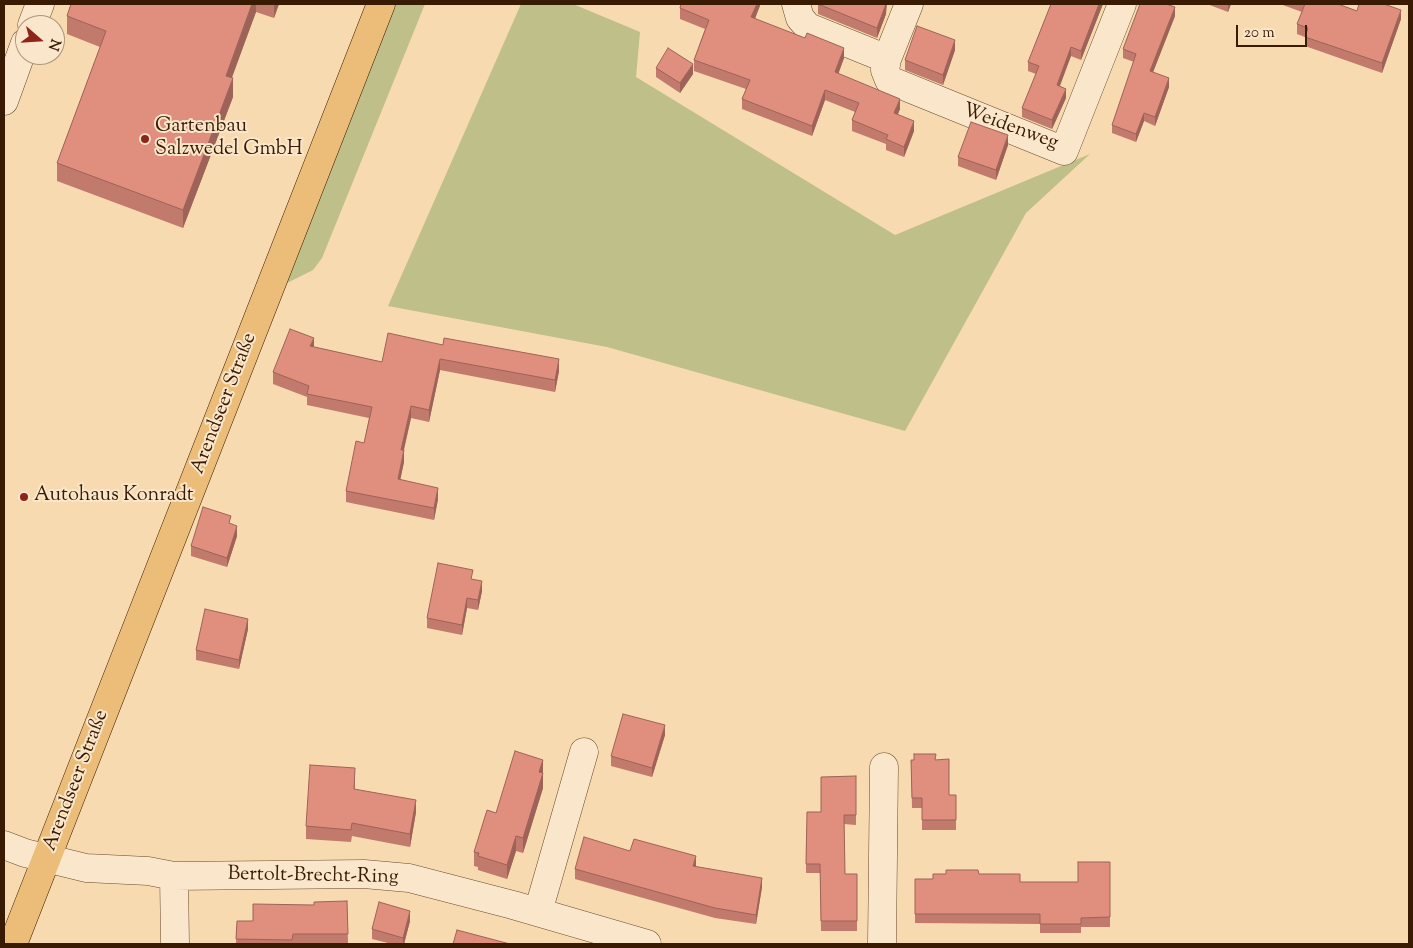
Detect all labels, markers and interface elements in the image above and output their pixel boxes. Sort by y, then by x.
north arrow [15,15,65,65]
scale bar [1238,15,1309,47]
text: 20 m [1244,23,1275,44]
text: N [42,36,65,53]
street label: Weidenweg [959,100,1061,156]
place label: Gartenbau Salzwedel GmbH [155,116,303,163]
marker: Gartenbau Salzwedel GmbH [139,133,151,145]
street label: Arendseer Straße [187,330,263,478]
place label: Autohaus Konradt [34,485,194,509]
marker: Autohaus Konradt [18,491,30,503]
street label: Arendseer Straße [39,707,115,855]
street label: Bertolt-Brecht-Ring [227,864,399,890]

